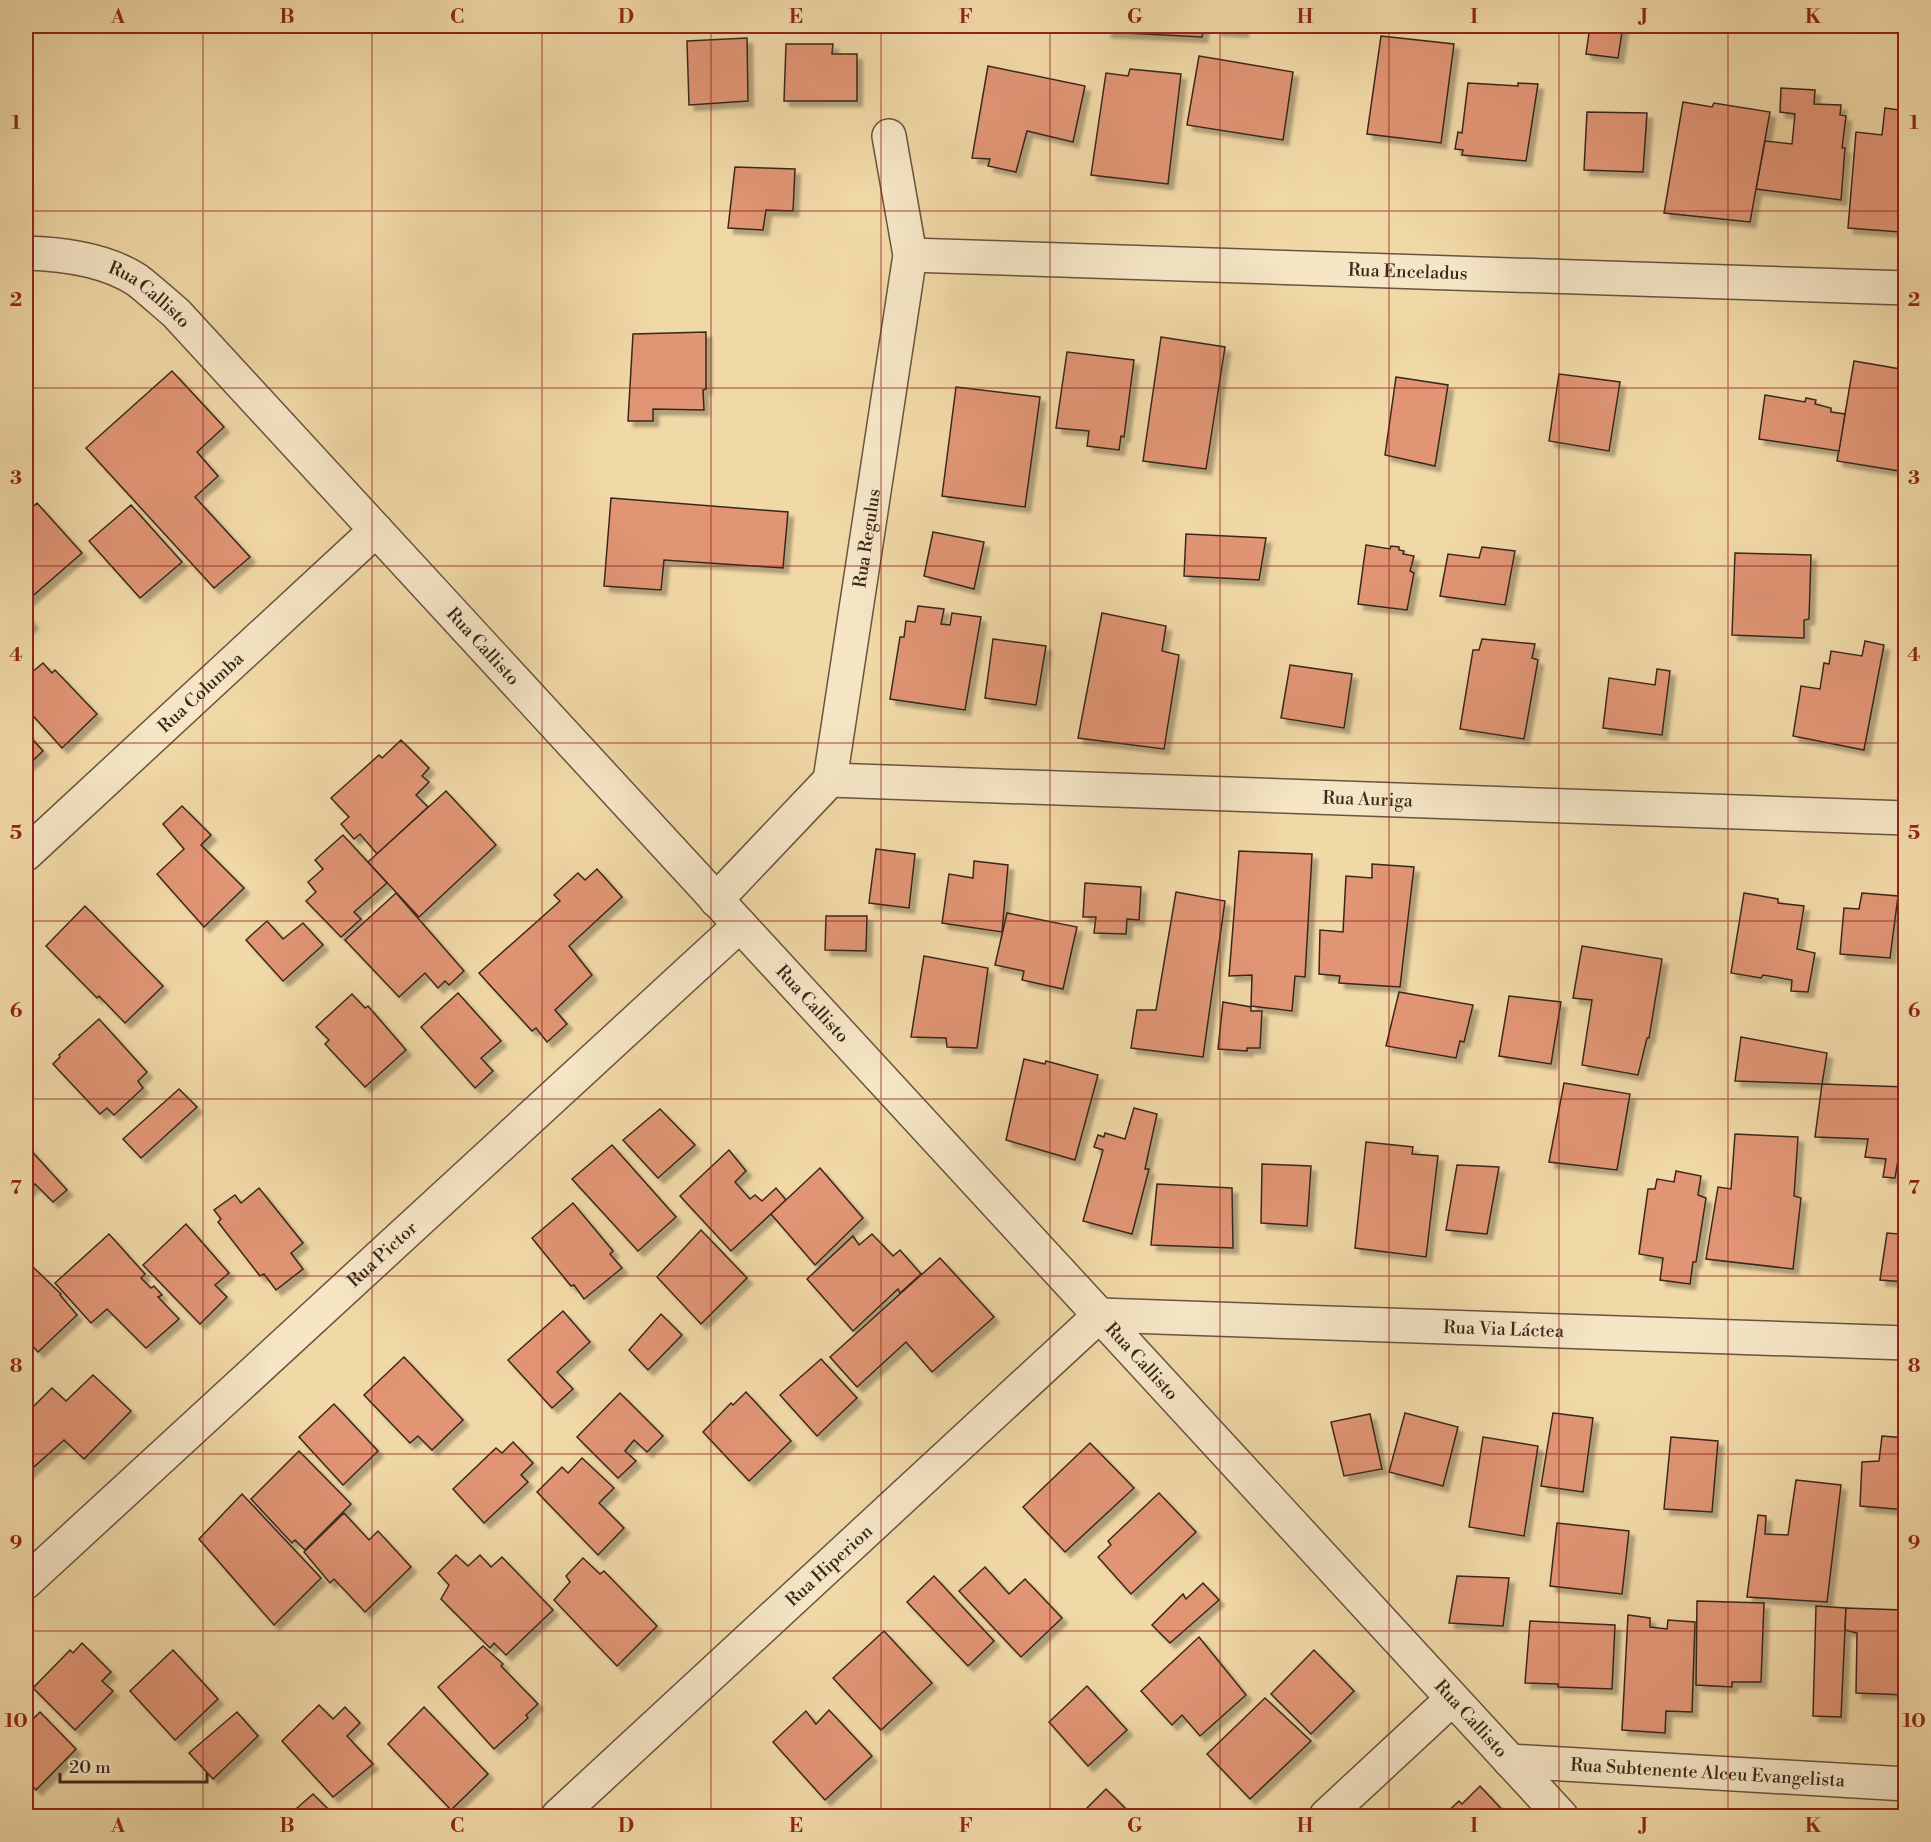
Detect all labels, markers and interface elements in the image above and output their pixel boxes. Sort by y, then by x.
text: A [110,5,126,30]
text: B [279,5,295,30]
text: C [450,5,464,30]
text: D [618,5,634,30]
text: E [789,5,803,30]
text: F [959,5,973,30]
text: G [1127,5,1143,30]
text: H [1297,5,1314,30]
text: I [1470,5,1478,30]
text: J [1637,5,1648,30]
text: K [1805,5,1822,30]
text: 1 [11,111,21,136]
text: 1 [1909,111,1919,136]
street label: Rua Callisto [105,256,195,333]
street label: Rua Enceladus [1347,259,1468,285]
text: 2 [10,288,22,313]
text: 2 [1908,288,1920,313]
text: 3 [10,466,22,491]
text: 3 [1908,466,1920,491]
street label: Rua Regulus [848,487,886,590]
street label: Rua Callisto [441,603,524,690]
text: 4 [9,643,23,668]
text: 4 [1907,643,1921,668]
street label: Rua Columba [153,647,249,738]
street label: Rua Auriga [1322,786,1414,813]
text: 5 [10,821,22,846]
text: 5 [1908,821,1920,846]
street label: Rua Callisto [770,960,854,1048]
text: 6 [10,999,23,1024]
text: 6 [1908,999,1921,1024]
text: 7 [10,1176,22,1201]
text: 7 [1908,1176,1920,1201]
street label: Rua Pictor [343,1217,422,1293]
street label: Rua Via Láctea [1443,1316,1565,1343]
street label: Rua Callisto [1100,1318,1183,1405]
text: 8 [10,1354,23,1379]
text: 8 [1908,1354,1921,1379]
street label: Rua Hiperion [781,1520,878,1612]
text: 9 [10,1531,22,1556]
text: 9 [1908,1531,1920,1556]
street label: Rua Callisto [1429,1675,1512,1763]
text: 10 [4,1709,28,1734]
text: 10 [1902,1709,1926,1734]
scale bar [60,1746,207,1784]
street label: Rua Subtenente Alceu Evangelista [1570,1754,1847,1792]
text: 20 m [69,1756,111,1779]
text: A [110,1814,126,1839]
text: B [279,1814,295,1839]
text: C [450,1814,464,1839]
text: D [618,1814,634,1839]
text: E [789,1814,803,1839]
text: F [959,1814,973,1839]
text: G [1127,1814,1143,1839]
text: H [1297,1814,1314,1839]
text: I [1470,1814,1478,1839]
text: J [1637,1814,1648,1839]
text: K [1805,1814,1822,1839]

